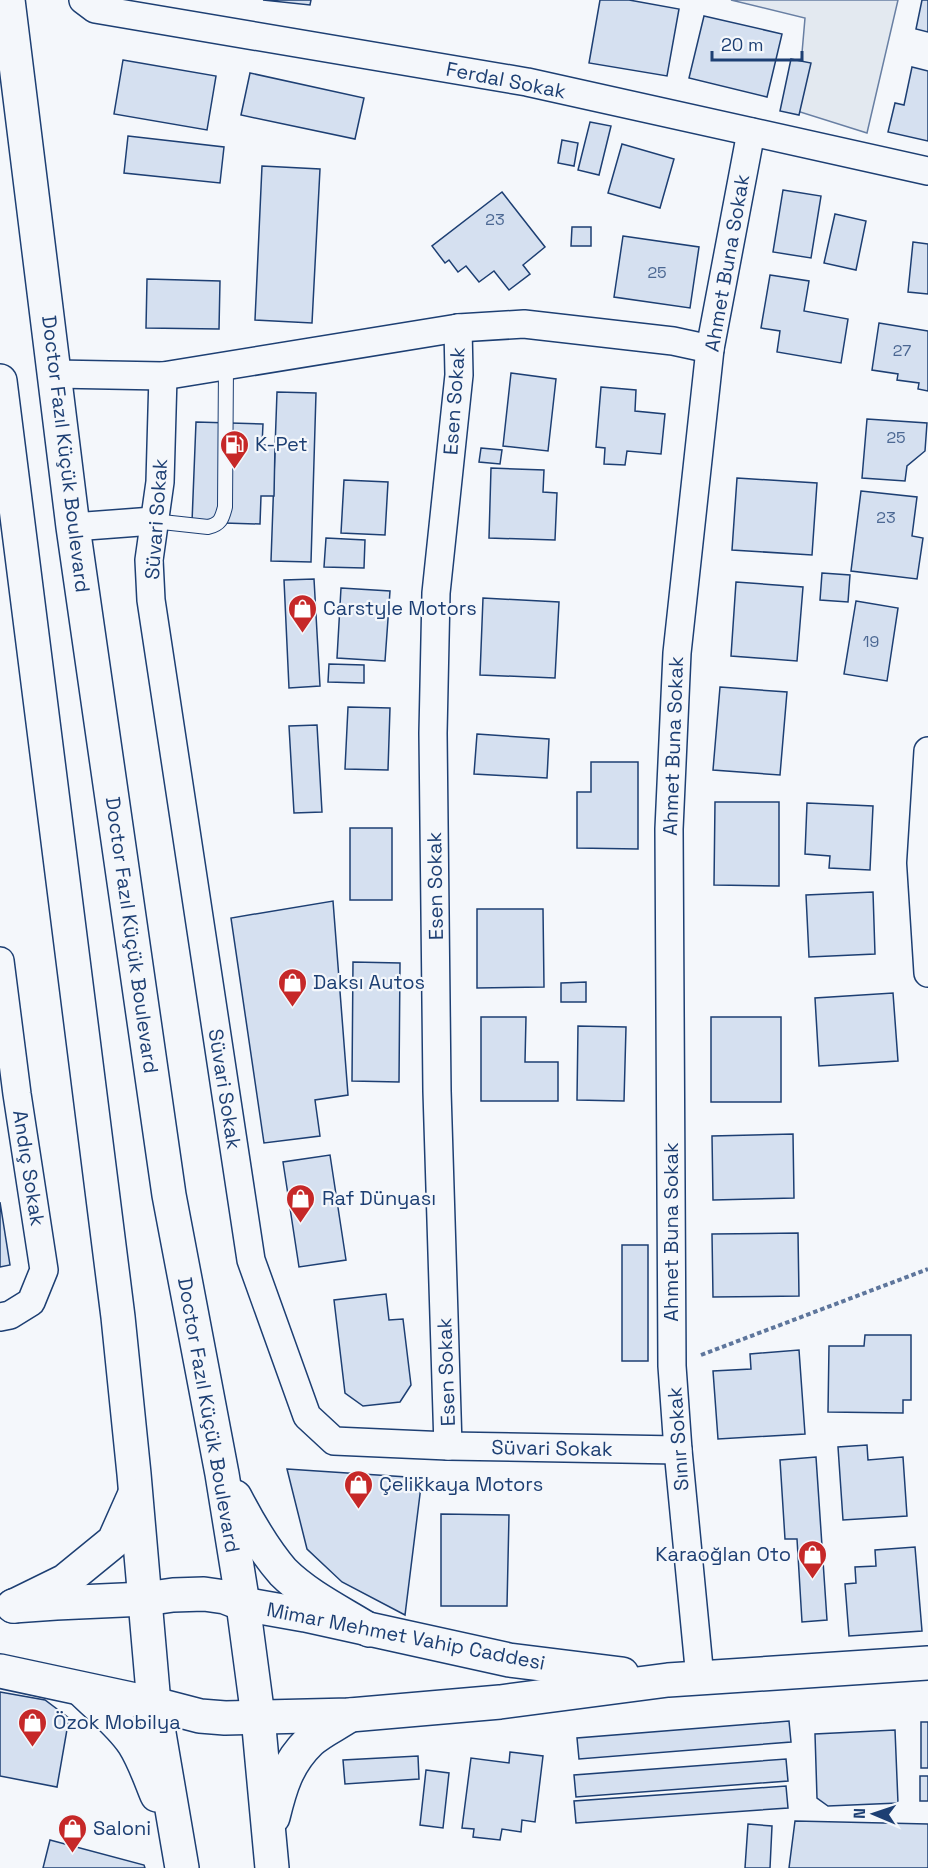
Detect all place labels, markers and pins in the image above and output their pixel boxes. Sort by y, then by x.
fuel station icon: K-Pet [218,428,250,470]
place label: K-Pet [255,431,308,457]
shop icon: Carstyle Motors [286,592,318,634]
place label: Carstyle Motors [323,595,477,621]
shop icon: Daksı Autos [276,966,308,1008]
place label: Daksı Autos [313,969,425,995]
shop icon: Raf Dünyası [285,1182,317,1224]
place label: Raf Dünyası [322,1185,436,1211]
shop icon: Çelikkaya Motors [342,1468,374,1510]
place label: Çelikkaya Motors [379,1471,543,1497]
shop icon: Karaoğlan Oto [796,1538,828,1580]
place label: Karaoğlan Oto [655,1541,791,1567]
shop icon: Özok Mobilya [16,1706,48,1748]
place label: Özok Mobilya [53,1709,181,1735]
shop icon: Saloni [56,1812,88,1854]
place label: Saloni [93,1815,151,1841]

